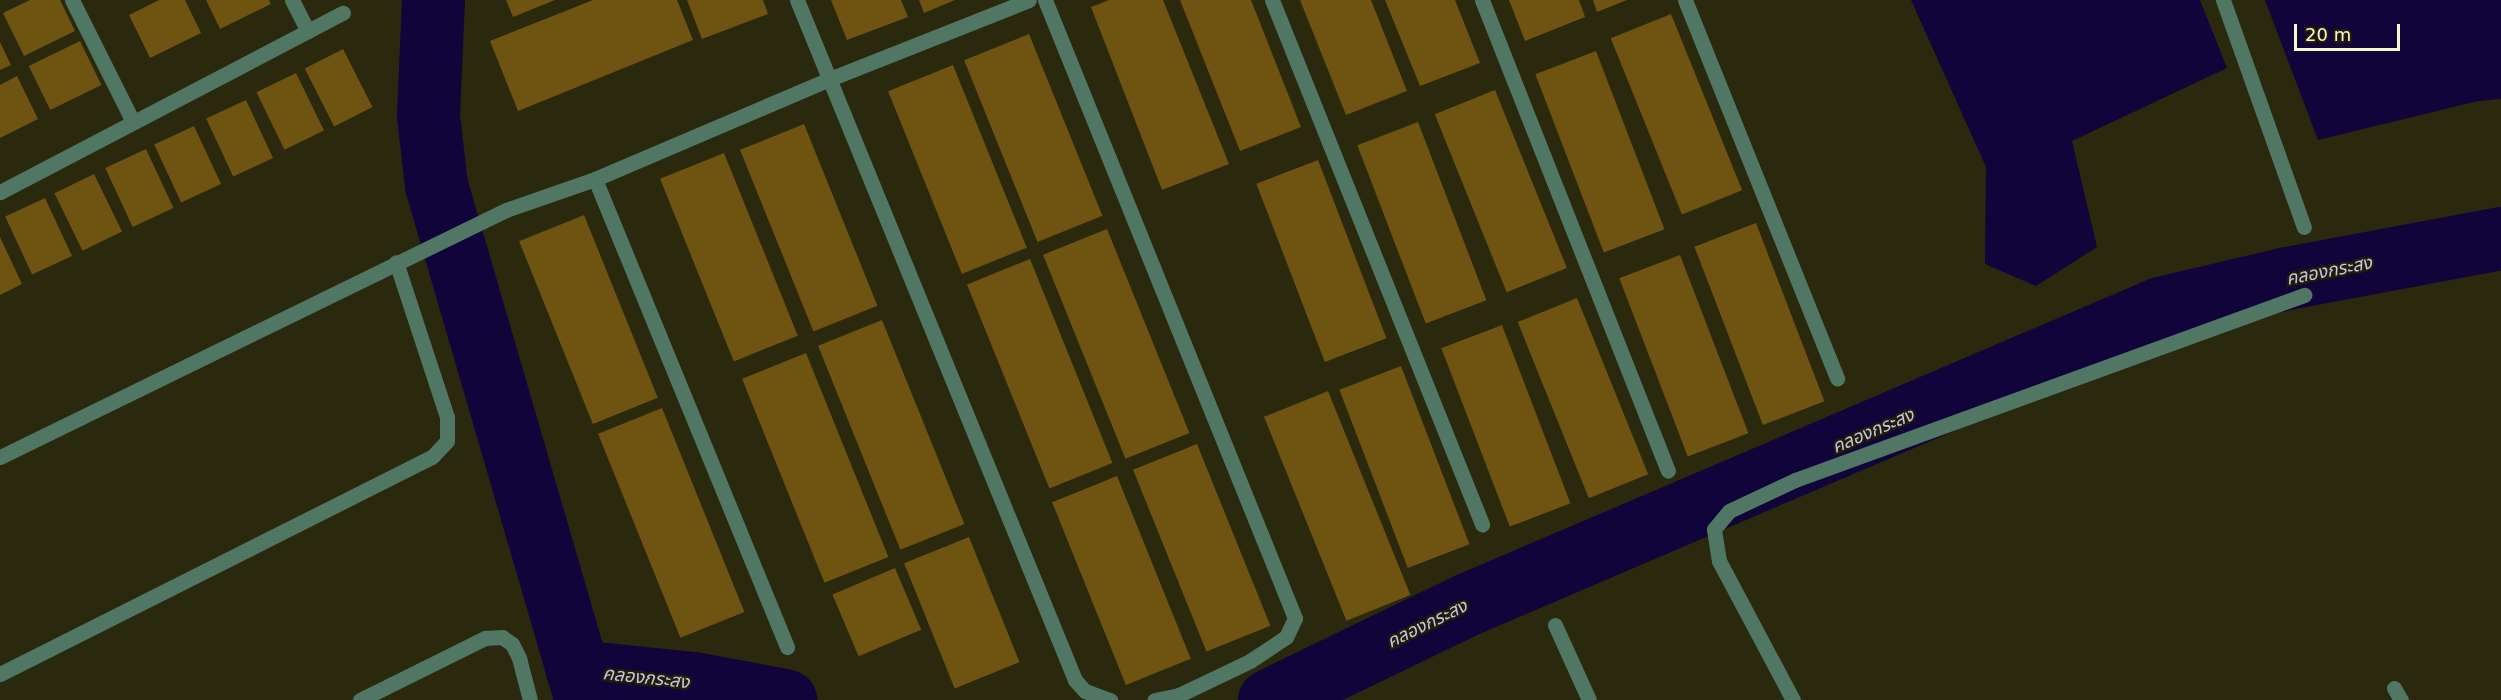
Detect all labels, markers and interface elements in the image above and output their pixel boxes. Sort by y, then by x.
scale bar [2297,12,2404,50]
text: 20 m [2305,24,2351,45]
water label: คลองกระสง [2284,252,2374,290]
water label: คลองกระสง [1829,404,1917,458]
water label: คลองกระสง [1383,595,1471,653]
water label: คลองกระสง [602,663,690,693]

